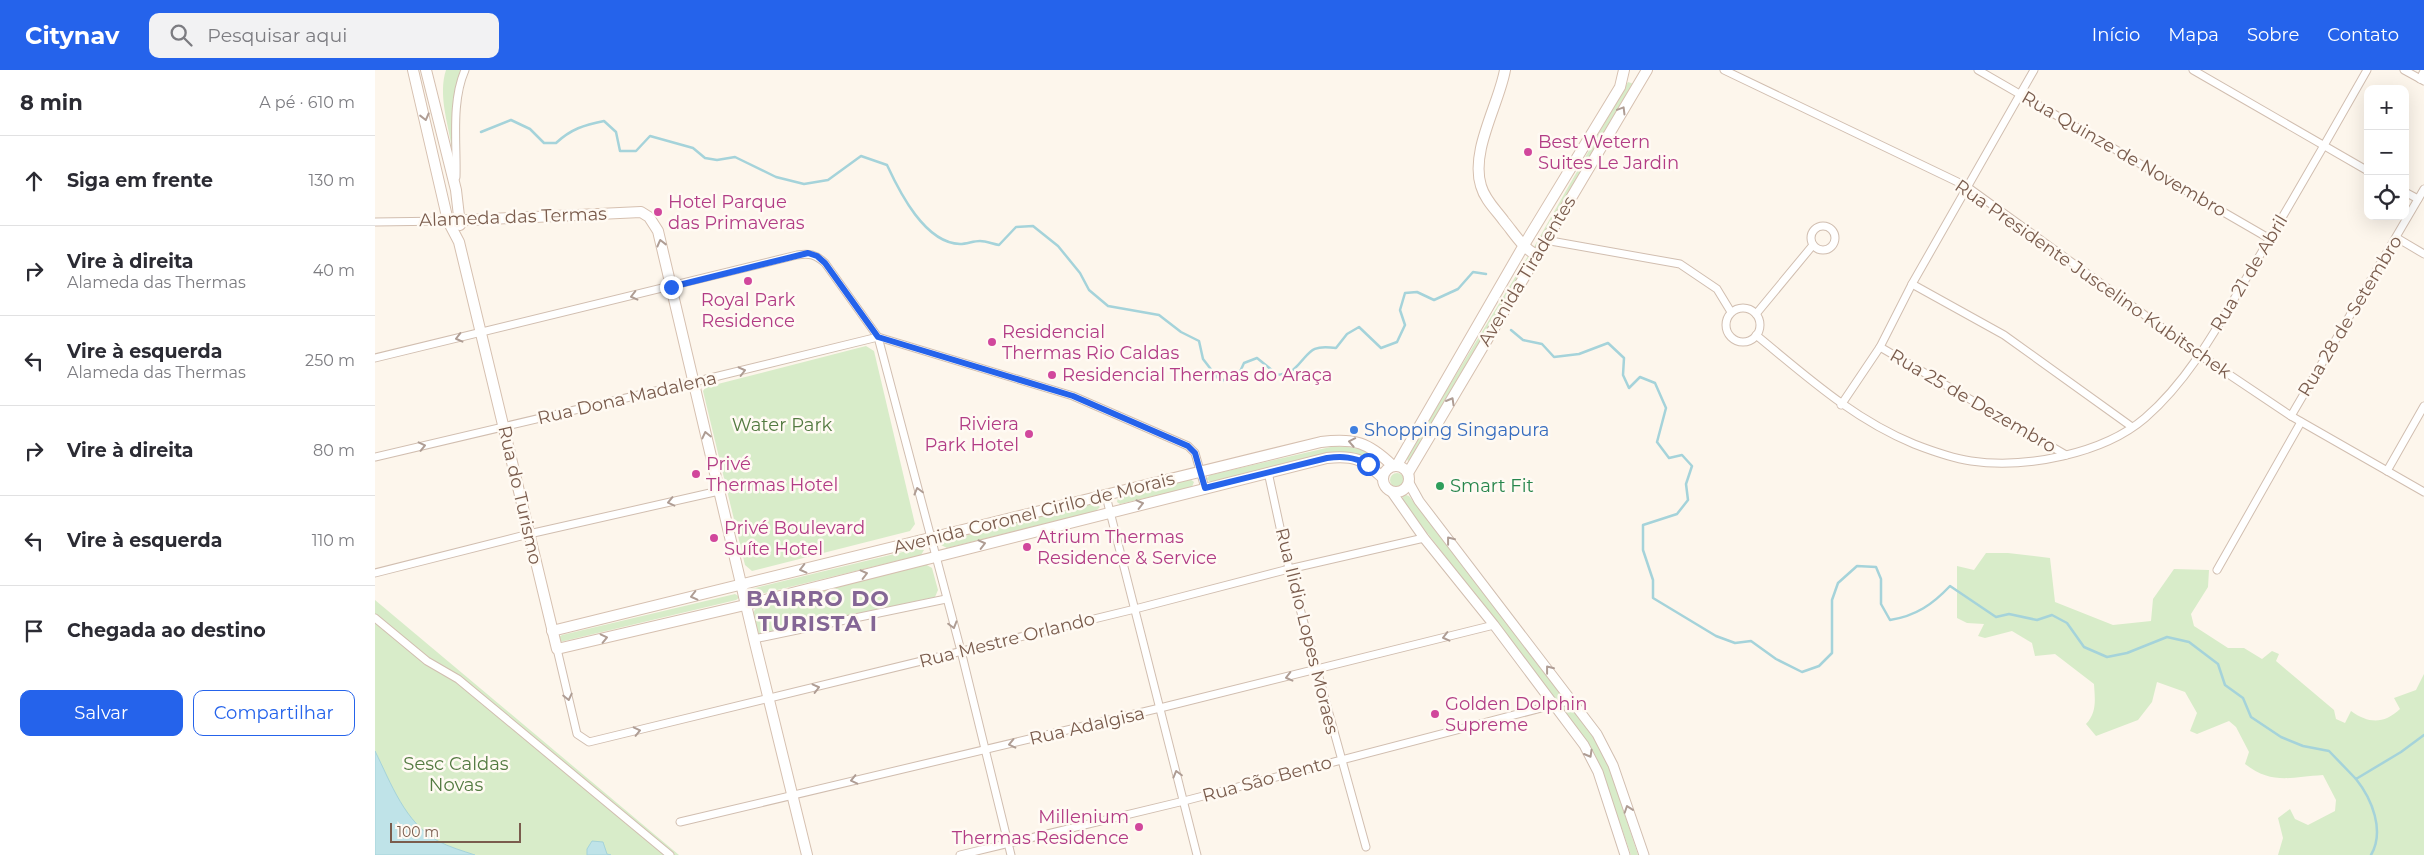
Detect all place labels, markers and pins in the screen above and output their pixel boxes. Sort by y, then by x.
place label: Best Wetern Suites Le Jardin [1538,131,1679,174]
marker: Best Wetern Suites Le Jardin [1522,146,1534,158]
place label: Hotel Parque das Primaveras [668,191,805,234]
marker: Hotel Parque das Primaveras [652,206,664,218]
marker: Royal Park Residence [742,275,754,287]
place label: Royal Park Residence [701,289,796,332]
place label: Residencial Thermas Rio Caldas [1002,321,1179,364]
marker: Residencial Thermas Rio Caldas [986,336,998,348]
place label: Residencial Thermas do Araça [1062,364,1332,386]
marker: Residencial Thermas do Araça [1046,369,1058,381]
place label: Riviera Park Hotel [925,413,1019,456]
place label: Shopping Singapura [1364,419,1549,441]
marker: Shopping Singapura [1348,424,1360,436]
marker: Riviera Park Hotel [1023,428,1035,440]
place label: Privé Thermas Hotel [706,453,838,496]
marker: Privé Thermas Hotel [690,468,702,480]
place label: Smart Fit [1450,475,1534,497]
marker: Smart Fit [1434,480,1446,492]
place label: Privé Boulevard Suíte Hotel [724,517,865,560]
place label: Atrium Thermas Residence & Service [1037,526,1217,569]
marker: Privé Boulevard Suíte Hotel [708,532,720,544]
marker: Atrium Thermas Residence & Service [1021,541,1033,553]
place label: Golden Dolphin Supreme [1445,693,1587,736]
marker: Golden Dolphin Supreme [1429,708,1441,720]
place label: Millenium Thermas Residence [952,806,1129,849]
marker: Millenium Thermas Residence [1133,821,1145,833]

